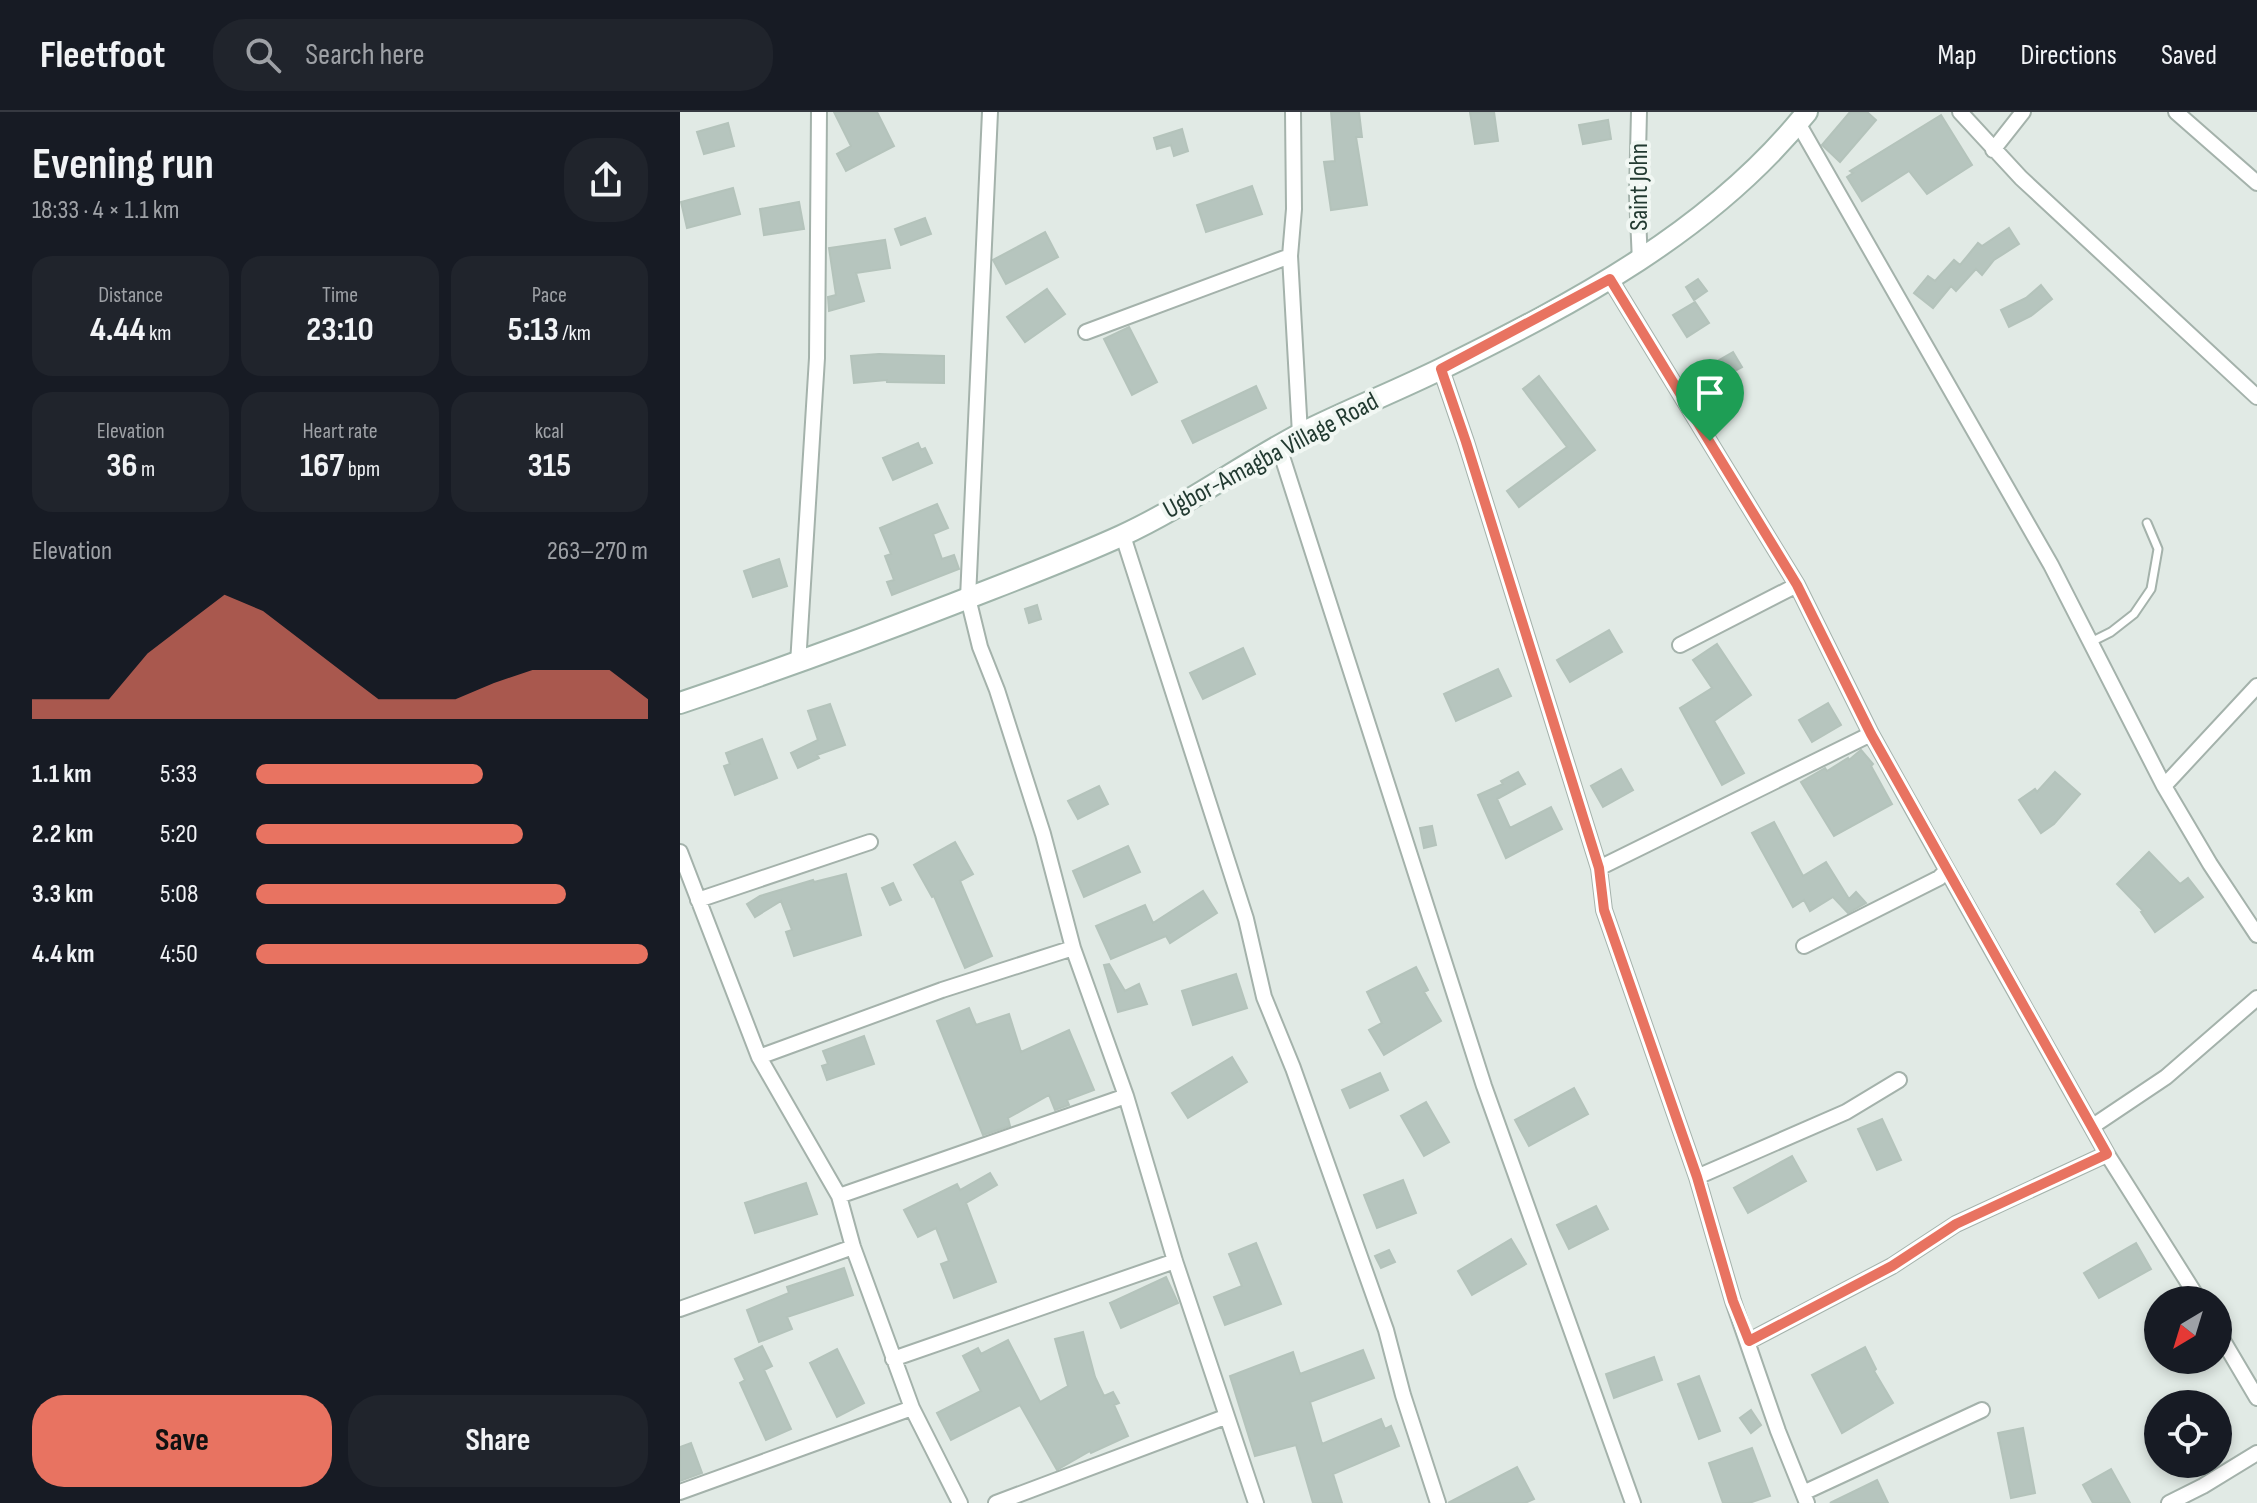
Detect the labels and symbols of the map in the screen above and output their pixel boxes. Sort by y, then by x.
street label: Saint John [1624,143,1655,231]
pin [1676,359,1744,441]
street label: Ugbor-Amagba Village Road [1158,386,1384,526]
north arrow [2144,1286,2232,1374]

